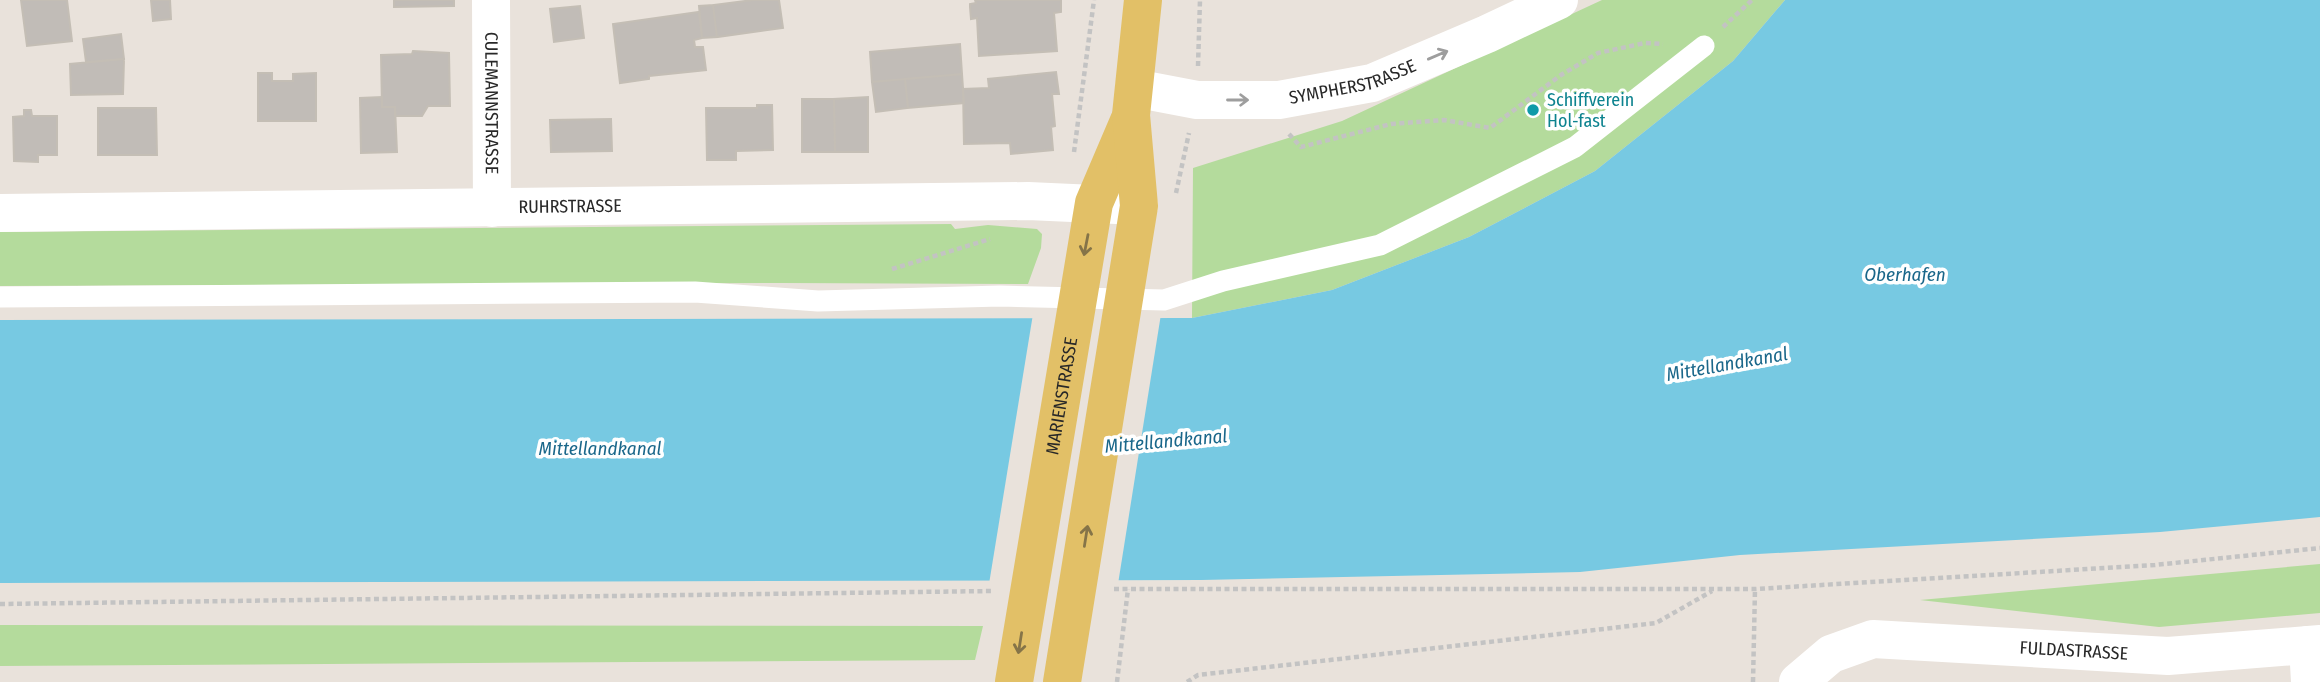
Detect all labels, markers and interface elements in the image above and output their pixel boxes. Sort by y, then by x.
street label: CULEMANNSTRASSE [480,32,503,174]
one-way arrow [1426,48,1448,61]
street label: SYMPHERSTRASSE [1287,55,1419,109]
place label: Schiffverein Hol-fast [1547,89,1634,132]
one-way arrow [1226,93,1249,107]
marker: Schiffverein Hol-fast [1525,102,1541,118]
street label: RUHRSTRASSE [518,195,622,218]
one-way arrow [1079,233,1092,256]
water label: Oberhafen [1864,263,1946,286]
street label: MARIENSTRASSE [1041,336,1082,456]
water label: Mittellandkanal [1664,342,1790,386]
water label: Mittellandkanal [1104,424,1228,458]
water label: Mittellandkanal [539,437,662,460]
one-way arrow [1079,525,1092,548]
one-way arrow [1013,631,1026,654]
street label: FULDASTRASSE [2019,636,2129,665]

